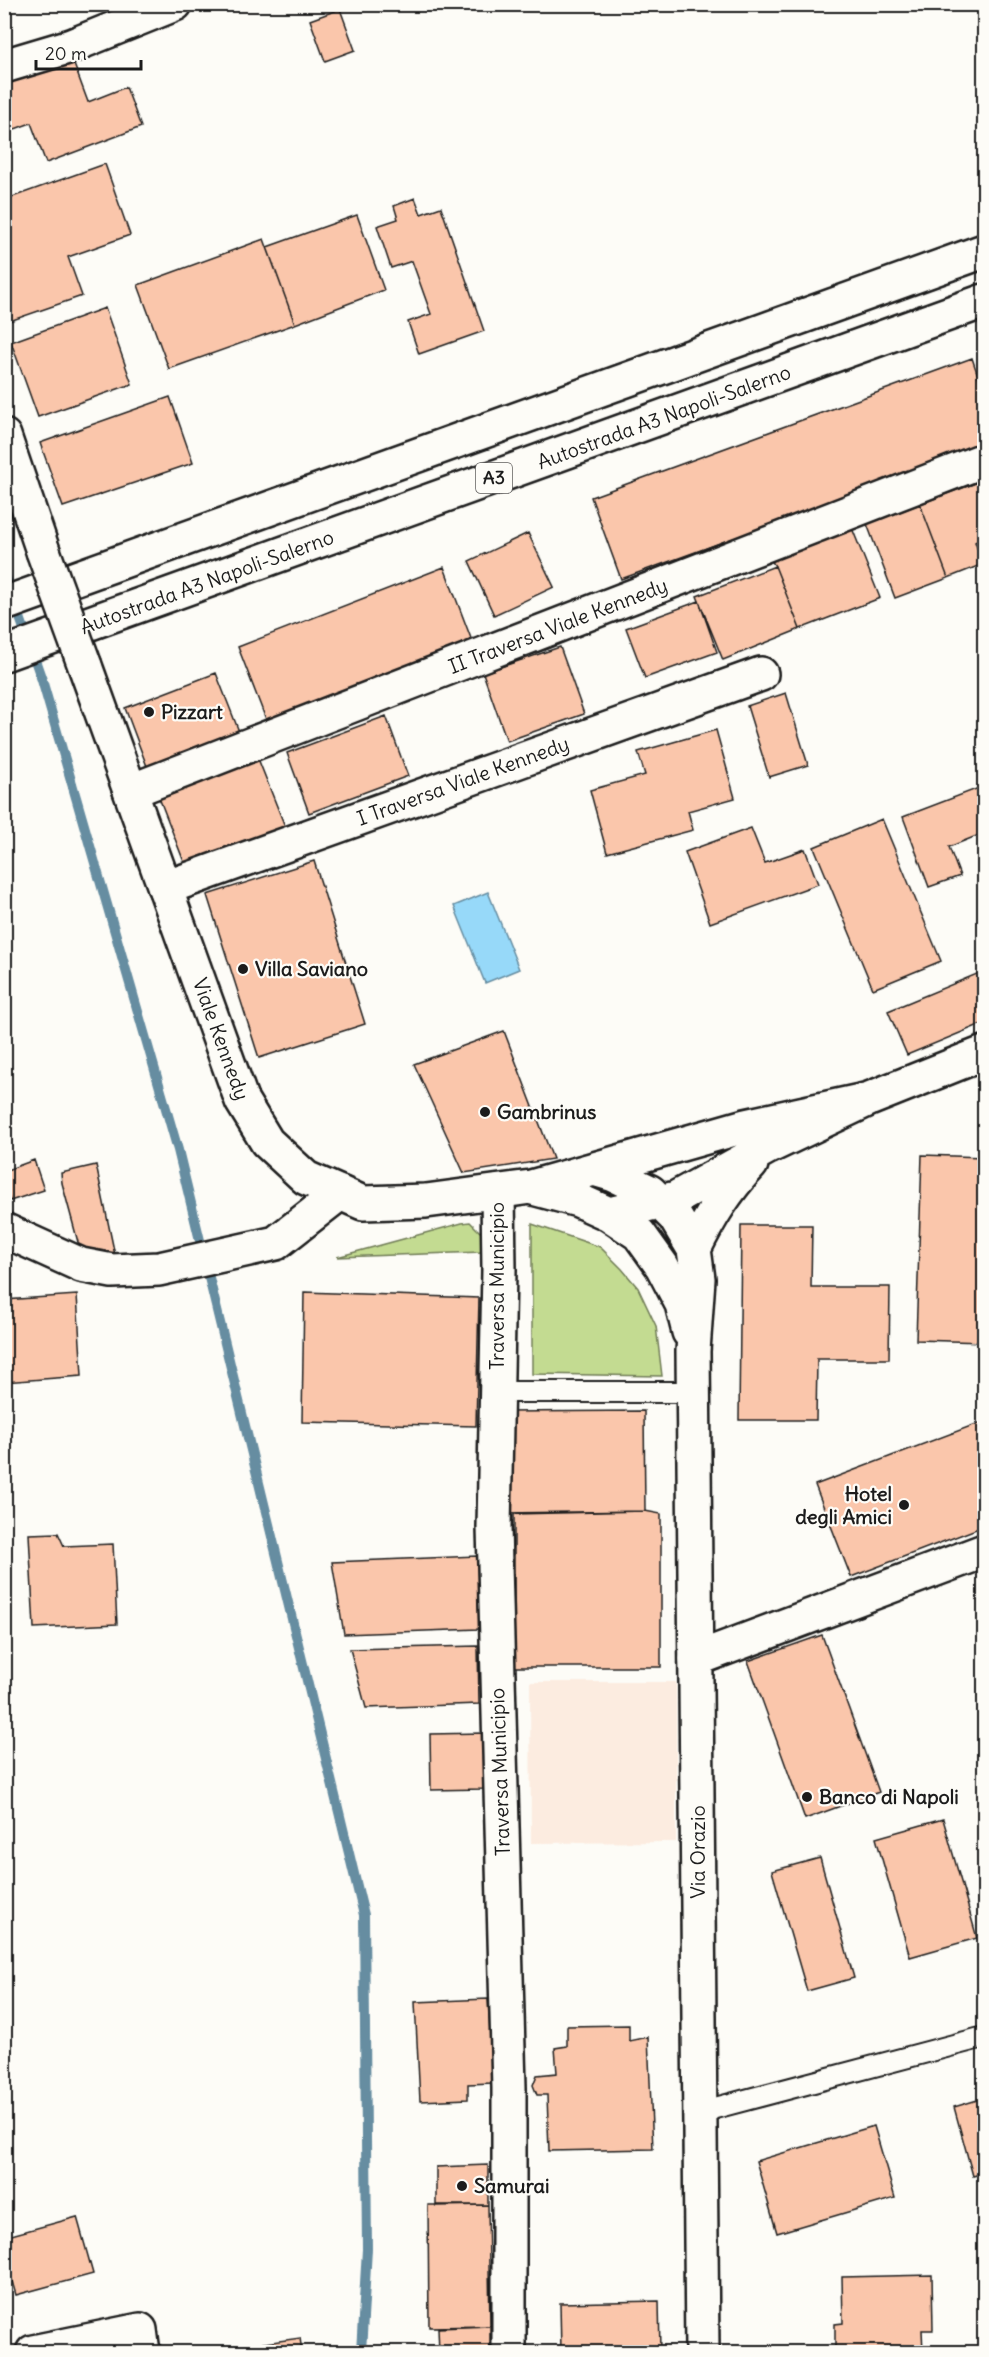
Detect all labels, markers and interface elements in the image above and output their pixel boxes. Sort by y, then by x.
scale bar [36,33,141,71]
text: 20 m [45,42,87,65]
street label: Autostrada A3 Napoli-Salerno [534,359,794,474]
road number: A3 [476,463,512,493]
street label: Autostrada A3 Napoli-Salerno [77,524,337,639]
street label: II Traversa Viale Kennedy [445,572,671,679]
place label: Pizzart [161,699,223,724]
marker: Pizzart [142,705,156,719]
street label: I Traversa Viale Kennedy [353,730,572,831]
place label: Villa Saviano [255,956,368,981]
marker: Villa Saviano [236,962,250,976]
street label: Viale Kennedy [188,974,255,1103]
place label: Gambrinus [497,1099,596,1124]
marker: Gambrinus [478,1105,492,1119]
street label: Traversa Municipio [484,1202,509,1370]
place label: Hotel degli Amici [795,1481,892,1529]
marker: Hotel degli Amici [897,1498,911,1512]
street label: Traversa Municipio [484,1688,515,1856]
place label: Banco di Napoli [819,1784,959,1809]
marker: Banco di Napoli [800,1790,814,1804]
street label: Via Orazio [685,1805,710,1899]
place label: Samurai [474,2173,550,2198]
marker: Samurai [455,2179,469,2193]

